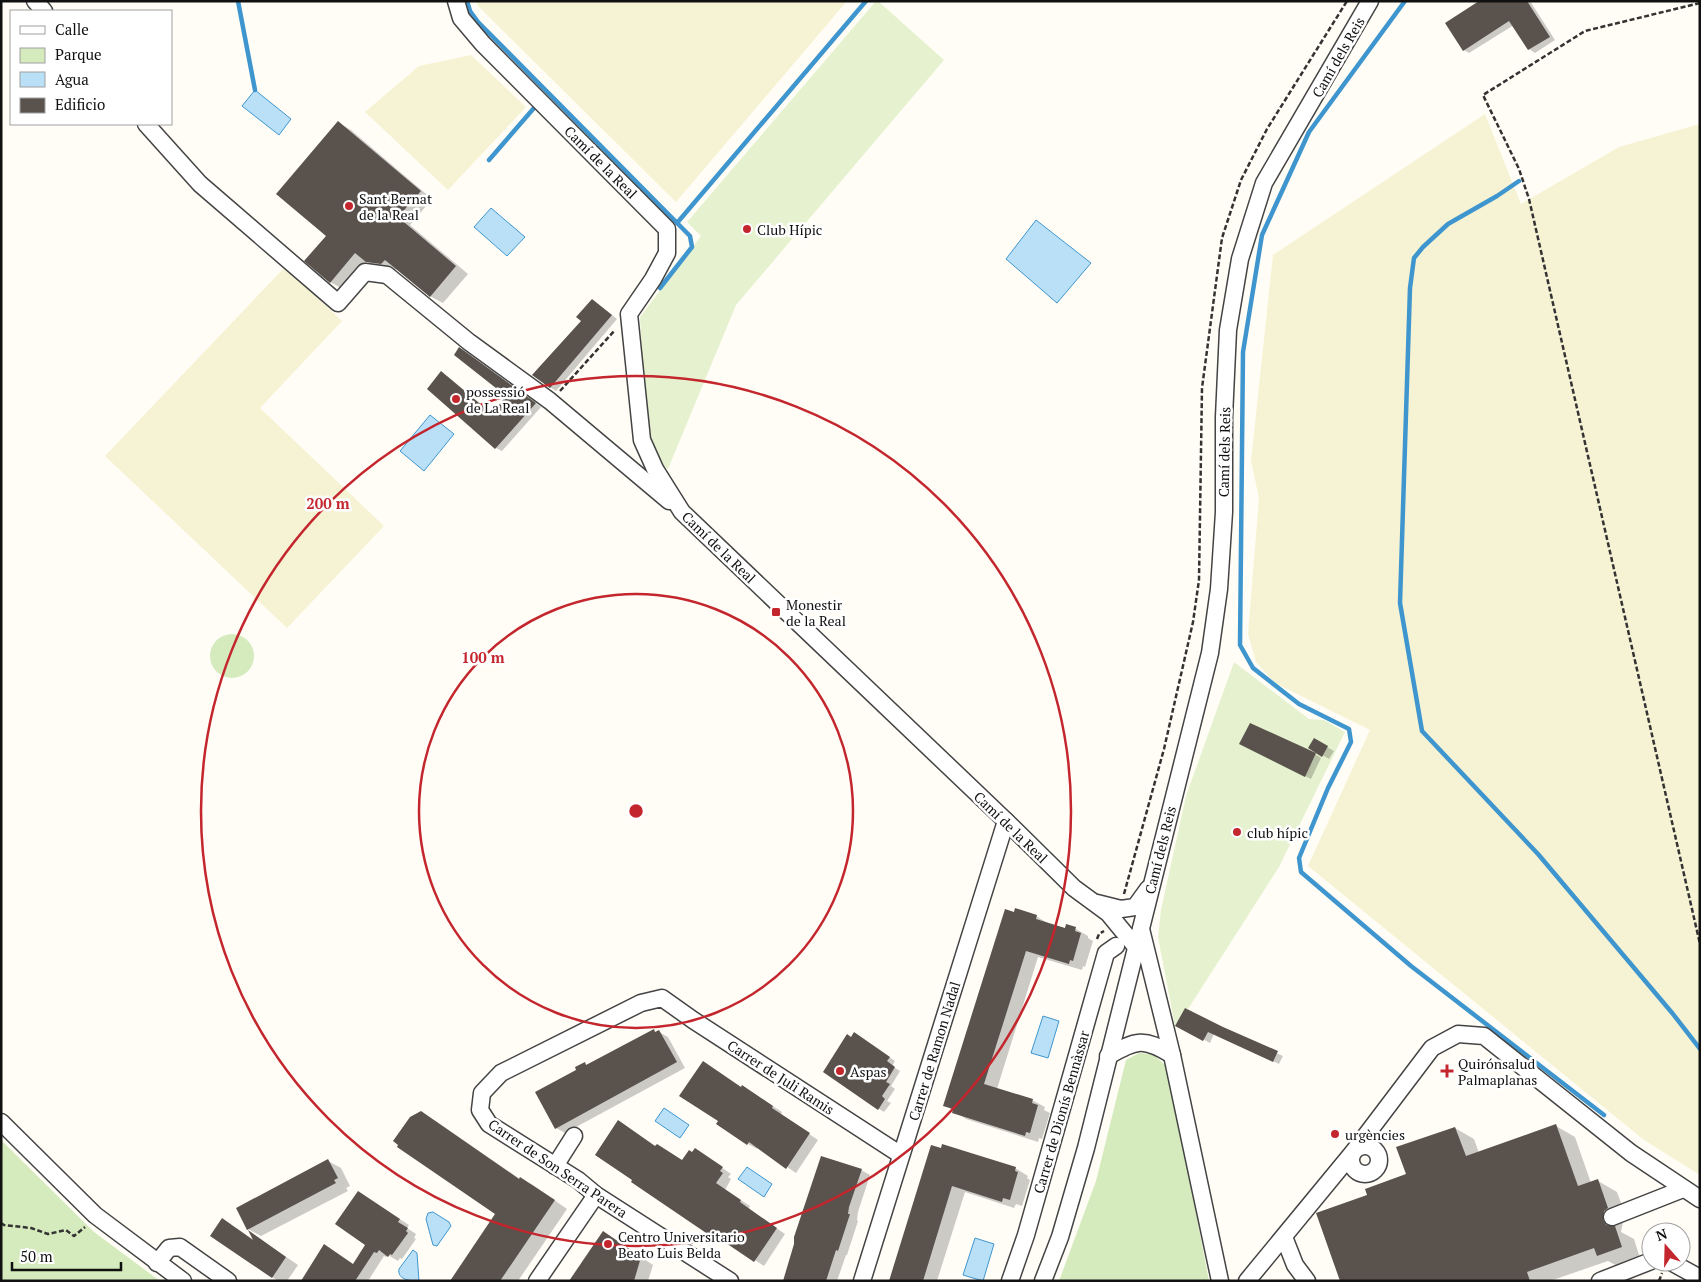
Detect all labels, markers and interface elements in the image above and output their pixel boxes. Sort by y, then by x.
legend [10,10,172,125]
street label: Camí dels Reis [1307,13,1369,101]
text: Calle [55,19,89,39]
text: Parque [55,44,102,64]
text: Agua [55,69,89,89]
text: Edificio [55,94,105,114]
street label: Camí de la Real [560,121,642,203]
place label: Sant Bernat de la Real [359,189,433,224]
marker: Sant Bernat de la Real [343,200,355,212]
place label: Club Hípic [757,220,822,239]
marker: Club Hípic [741,223,753,235]
place label: possessió de La Real [466,382,529,417]
marker: possessió de La Real [450,393,462,405]
street label: Camí dels Reis [1214,407,1234,497]
text: 200 m [306,493,350,513]
street label: Camí de la Real [678,507,760,587]
place label: Monestir de la Real [786,595,846,630]
marker: Monestir de la Real [770,606,782,618]
text: 100 m [461,647,505,667]
street label: Camí de la Real [970,787,1052,867]
centre of rings [627,802,645,820]
street label: Camí dels Reis [1140,804,1180,896]
place label: club hípic [1247,823,1308,842]
marker: club hípic [1231,826,1243,838]
street label: Carrer de Ramon Nadal [904,979,964,1123]
street label: Carrer de Dionís Bennàssar [1029,1028,1094,1196]
street label: Carrer de Juli Ramis [724,1035,838,1119]
place label: Quirónsalud Palmaplanas [1458,1054,1537,1089]
place label: Aspas [850,1062,887,1081]
marker: Quirónsalud Palmaplanas [1440,1064,1454,1078]
marker: Aspas [834,1065,846,1077]
street label: Carrer de Son Serra Parera [485,1114,631,1222]
place label: urgències [1345,1125,1405,1144]
marker: urgències [1329,1128,1341,1140]
north arrow [1641,1222,1691,1272]
text: N [1653,1223,1670,1245]
place label: Centro Universitario Beato Luis Belda [618,1227,745,1262]
marker: Centro Universitario Beato Luis Belda [602,1238,614,1250]
scale bar [12,1240,121,1272]
text: 50 m [20,1246,53,1266]

